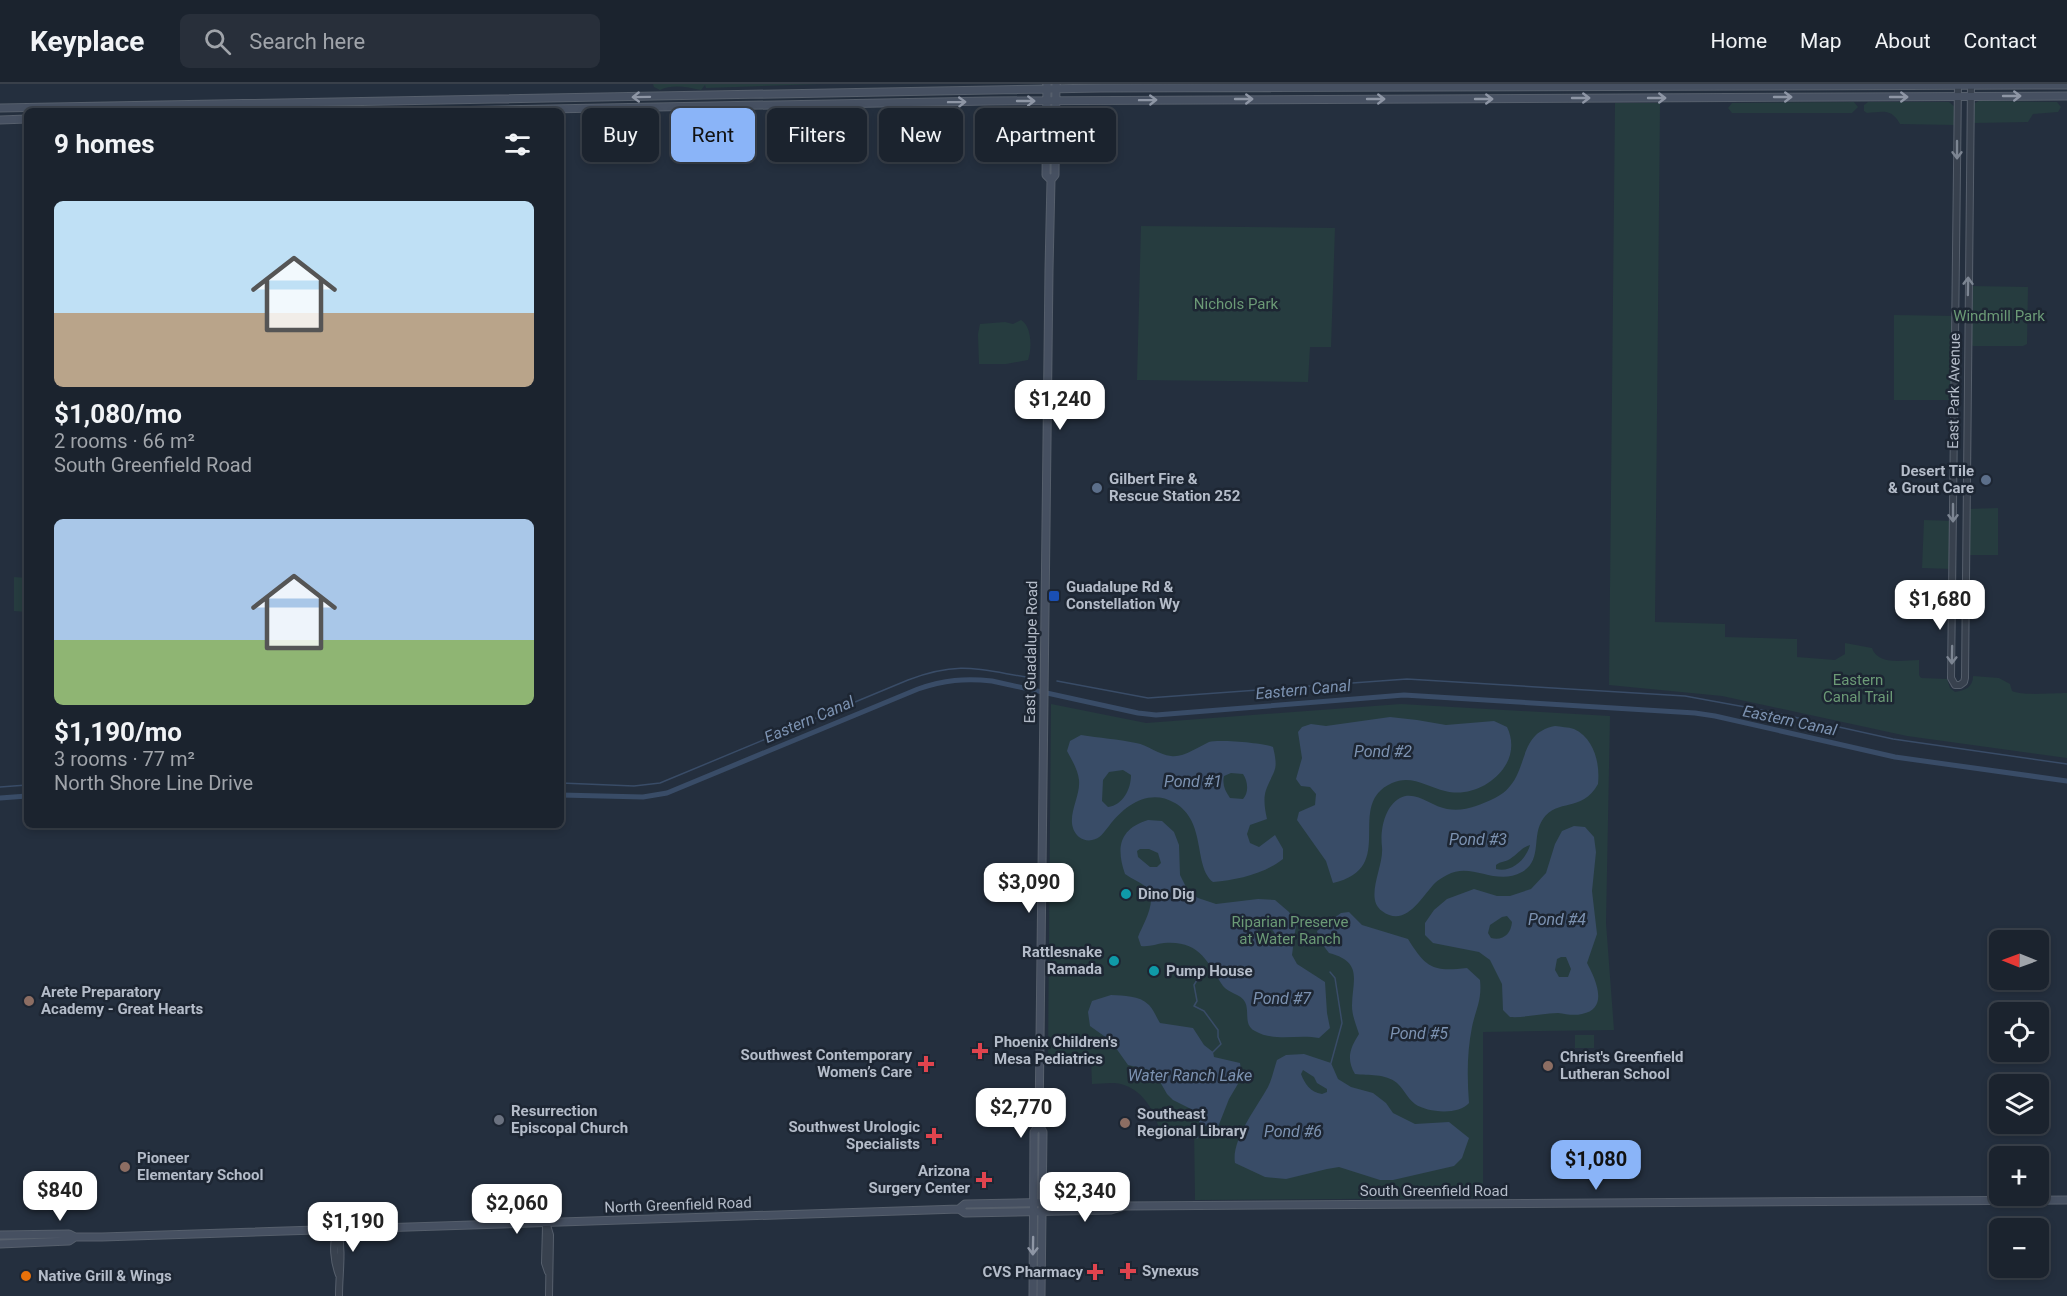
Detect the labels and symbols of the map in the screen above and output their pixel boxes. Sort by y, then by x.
one-way arrow [2002,90,2022,102]
one-way arrow [631,91,651,102]
one-way arrow [1888,91,1908,103]
one-way arrow [1570,92,1590,104]
one-way arrow [1646,92,1666,104]
one-way arrow [1772,92,1792,103]
one-way arrow [1365,93,1385,105]
one-way arrow [1473,93,1493,105]
one-way arrow [1138,94,1158,106]
one-way arrow [1233,94,1253,105]
one-way arrow [1016,95,1036,107]
one-way arrow [947,96,967,108]
one-way arrow [1951,139,1963,159]
one-way arrow [1963,277,1974,297]
park label: Nichols Park [1194,295,1279,313]
park label: Windmill Park [1953,307,2045,325]
street label: East Park Avenue [1944,333,1964,449]
pin: $1,240 [1011,380,1109,431]
place label: Desert Tile & Grout Care [1888,462,1974,497]
place label: Gilbert Fire & Rescue Station 252 [1109,470,1241,505]
marker: Desert Tile & Grout Care [1979,473,1993,487]
marker: Gilbert Fire & Rescue Station 252 [1090,481,1104,495]
one-way arrow [1947,502,1959,522]
place label: Guadalupe Rd & Constellation Wy [1066,578,1180,613]
street label: East Guadalupe Road [1021,580,1041,724]
pin: $1,680 [1891,580,1989,631]
marker: Guadalupe Rd & Constellation Wy [1047,589,1061,603]
one-way arrow [1946,645,1958,665]
park label: Eastern Canal Trail [1823,671,1893,706]
water label: Eastern Canal [1255,676,1352,703]
water label: Eastern Canal [761,692,857,747]
water label: Eastern Canal [1741,701,1839,740]
water label: Pond #2 [1354,742,1412,761]
water label: Pond #1 [1164,772,1222,791]
water label: Pond #3 [1449,830,1507,849]
pin: $3,090 [980,863,1078,914]
place label: Dino Dig [1138,885,1195,903]
marker: Dino Dig [1119,887,1133,901]
water label: Pond #4 [1528,910,1586,929]
park label: Riparian Preserve at Water Ranch [1232,913,1348,948]
north arrow [1989,930,2049,990]
place label: Rattlesnake Ramada [1022,943,1102,978]
marker: Rattlesnake Ramada [1107,954,1121,968]
place label: Pump House [1166,962,1253,980]
marker: Pump House [1147,964,1161,978]
place label: Arete Preparatory Academy - Great Hearts [41,983,204,1018]
water label: Pond #7 [1253,989,1312,1008]
marker: Arete Preparatory Academy - Great Hearts [22,994,36,1008]
water label: Pond #5 [1390,1024,1448,1043]
place label: Phoenix Children's Mesa Pediatrics [994,1033,1118,1068]
marker: Phoenix Children's Mesa Pediatrics [971,1042,989,1060]
place label: Southwest Contemporary Women’s Care [741,1046,912,1081]
place label: Christ's Greenfield Lutheran School [1560,1048,1684,1083]
marker: Southwest Contemporary Women’s Care [917,1055,935,1073]
marker: Christ's Greenfield Lutheran School [1541,1059,1555,1073]
water label: Water Ranch Lake [1128,1066,1252,1085]
pin: $2,770 [972,1088,1070,1139]
place label: Resurrection Episcopal Church [511,1102,628,1137]
place label: Southeast Regional Library [1137,1105,1247,1140]
marker: Resurrection Episcopal Church [492,1113,506,1127]
marker: Southeast Regional Library [1118,1116,1132,1130]
place label: Southwest Urologic Specialists [788,1118,920,1153]
water label: Pond #6 [1264,1122,1322,1141]
marker: Southwest Urologic Specialists [925,1127,943,1145]
pin: $1,080 [1547,1140,1645,1191]
place label: Pioneer Elementary School [137,1149,263,1184]
marker: Pioneer Elementary School [118,1160,132,1174]
place label: Arizona Surgery Center [868,1162,971,1197]
pin: $840 [24,1171,96,1222]
marker: Arizona Surgery Center [975,1171,993,1189]
pin: $2,340 [1036,1172,1134,1223]
street label: South Greenfield Road [1360,1182,1508,1200]
pin: $2,060 [468,1184,566,1235]
street label: North Greenfield Road [604,1193,752,1217]
pin: $1,190 [304,1202,402,1253]
one-way arrow [1027,1235,1038,1255]
marker: Synexus [1119,1262,1137,1280]
place label: Synexus [1142,1262,1199,1280]
place label: CVS Pharmacy [982,1263,1083,1281]
marker: CVS Pharmacy [1088,1265,1102,1279]
place label: Native Grill & Wings [38,1267,172,1285]
marker: Native Grill & Wings [19,1269,33,1283]

